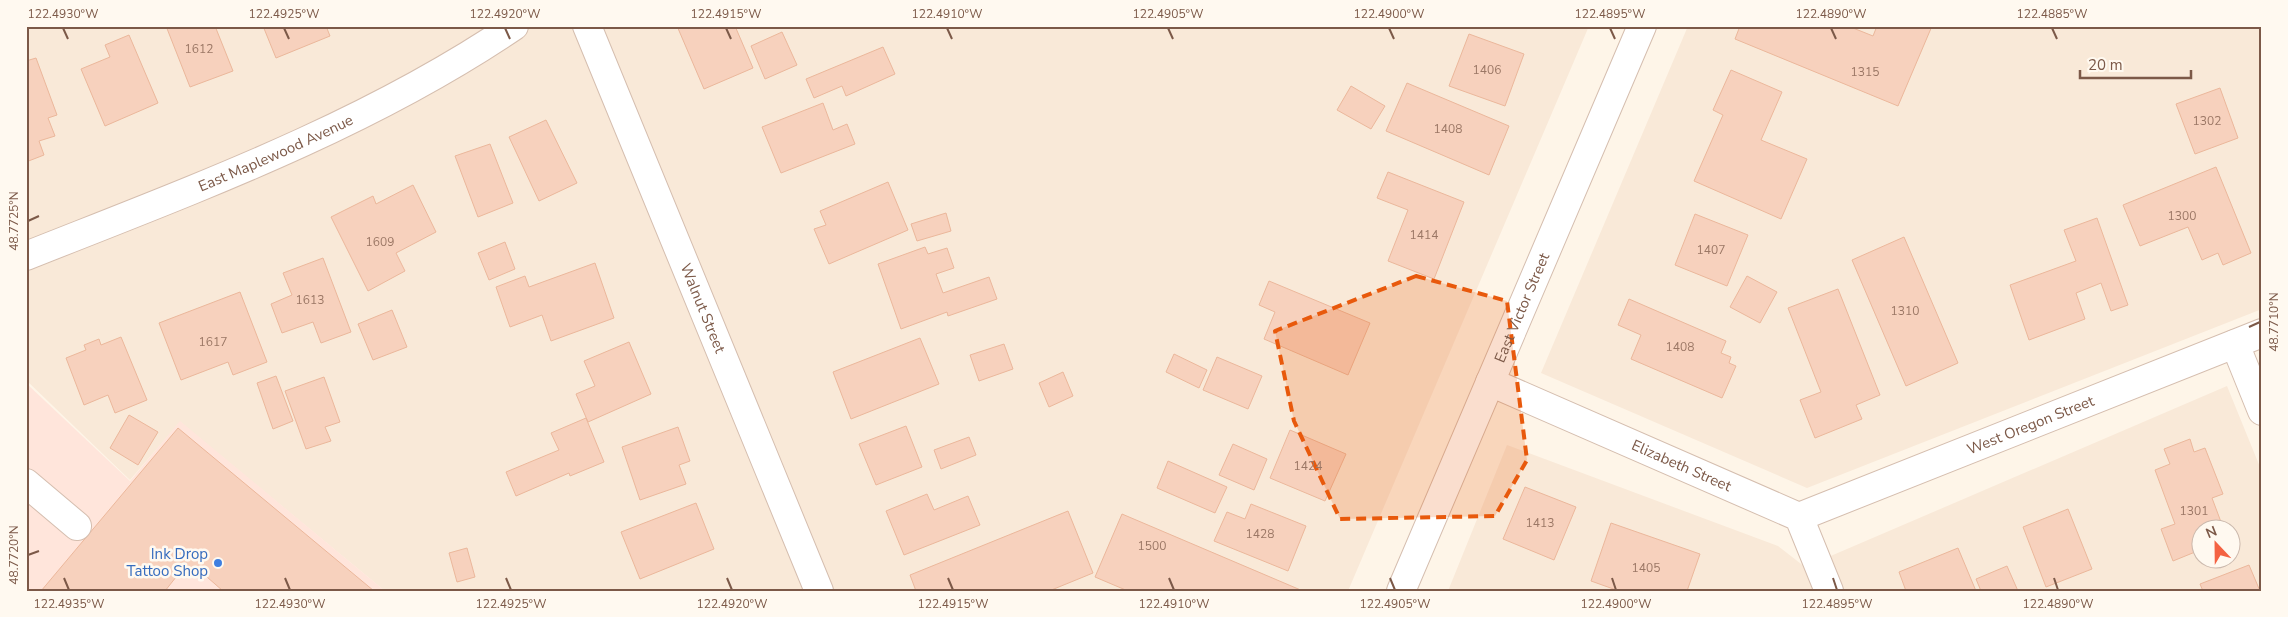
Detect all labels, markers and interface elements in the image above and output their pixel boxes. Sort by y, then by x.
text: 122.4930°W [27,6,99,22]
text: 122.4925°W [248,6,320,22]
text: 122.4920°W [469,6,541,22]
text: 122.4915°W [690,6,762,22]
text: 122.4910°W [911,6,983,22]
text: 122.4905°W [1132,6,1204,22]
text: 122.4900°W [1353,6,1425,22]
text: 122.4895°W [1574,6,1646,22]
text: 122.4890°W [1795,6,1867,22]
text: 122.4885°W [2016,6,2088,22]
house number: 1612 [185,41,213,57]
scale bar [2080,48,2192,80]
text: 20 m [2088,55,2123,75]
house number: 1406 [1473,62,1501,78]
house number: 1315 [1851,64,1879,80]
street label: East Maplewood Avenue [195,110,356,196]
house number: 1302 [2193,113,2221,129]
house number: 1408 [1434,121,1462,137]
text: 48.7725°N [6,191,22,251]
house number: 1300 [2168,208,2196,224]
house number: 1414 [1410,227,1438,243]
house number: 1609 [366,234,394,250]
house number: 1407 [1697,242,1725,258]
street label: East Victor Street [1490,249,1554,366]
street label: Walnut Street [676,260,730,357]
house number: 1613 [296,292,324,308]
text: 48.7710°N [2266,292,2282,352]
house number: 1310 [1891,303,1919,319]
house number: 1617 [199,334,227,350]
house number: 1408 [1666,339,1694,355]
street label: West Oregon Street [1964,391,2098,459]
street label: Elizabeth Street [1629,435,1735,497]
house number: 1424 [1294,458,1322,474]
house number: 1301 [2180,503,2208,519]
house number: 1413 [1526,515,1554,531]
north arrow [2190,520,2240,570]
text: N [2203,522,2220,543]
text: 48.7720°N [6,525,22,585]
house number: 1428 [1246,526,1274,542]
house number: 1500 [1138,538,1166,554]
place label: Ink Drop Tattoo Shop [127,544,208,581]
marker: Ink Drop Tattoo Shop [212,557,224,569]
house number: 1405 [1632,560,1660,576]
text: 122.4935°W [33,596,105,612]
text: 122.4930°W [254,596,326,612]
text: 122.4925°W [475,596,547,612]
text: 122.4920°W [696,596,768,612]
text: 122.4915°W [917,596,989,612]
text: 122.4910°W [1138,596,1210,612]
text: 122.4905°W [1359,596,1431,612]
text: 122.4900°W [1580,596,1652,612]
text: 122.4895°W [1801,596,1873,612]
text: 122.4890°W [2022,596,2094,612]

